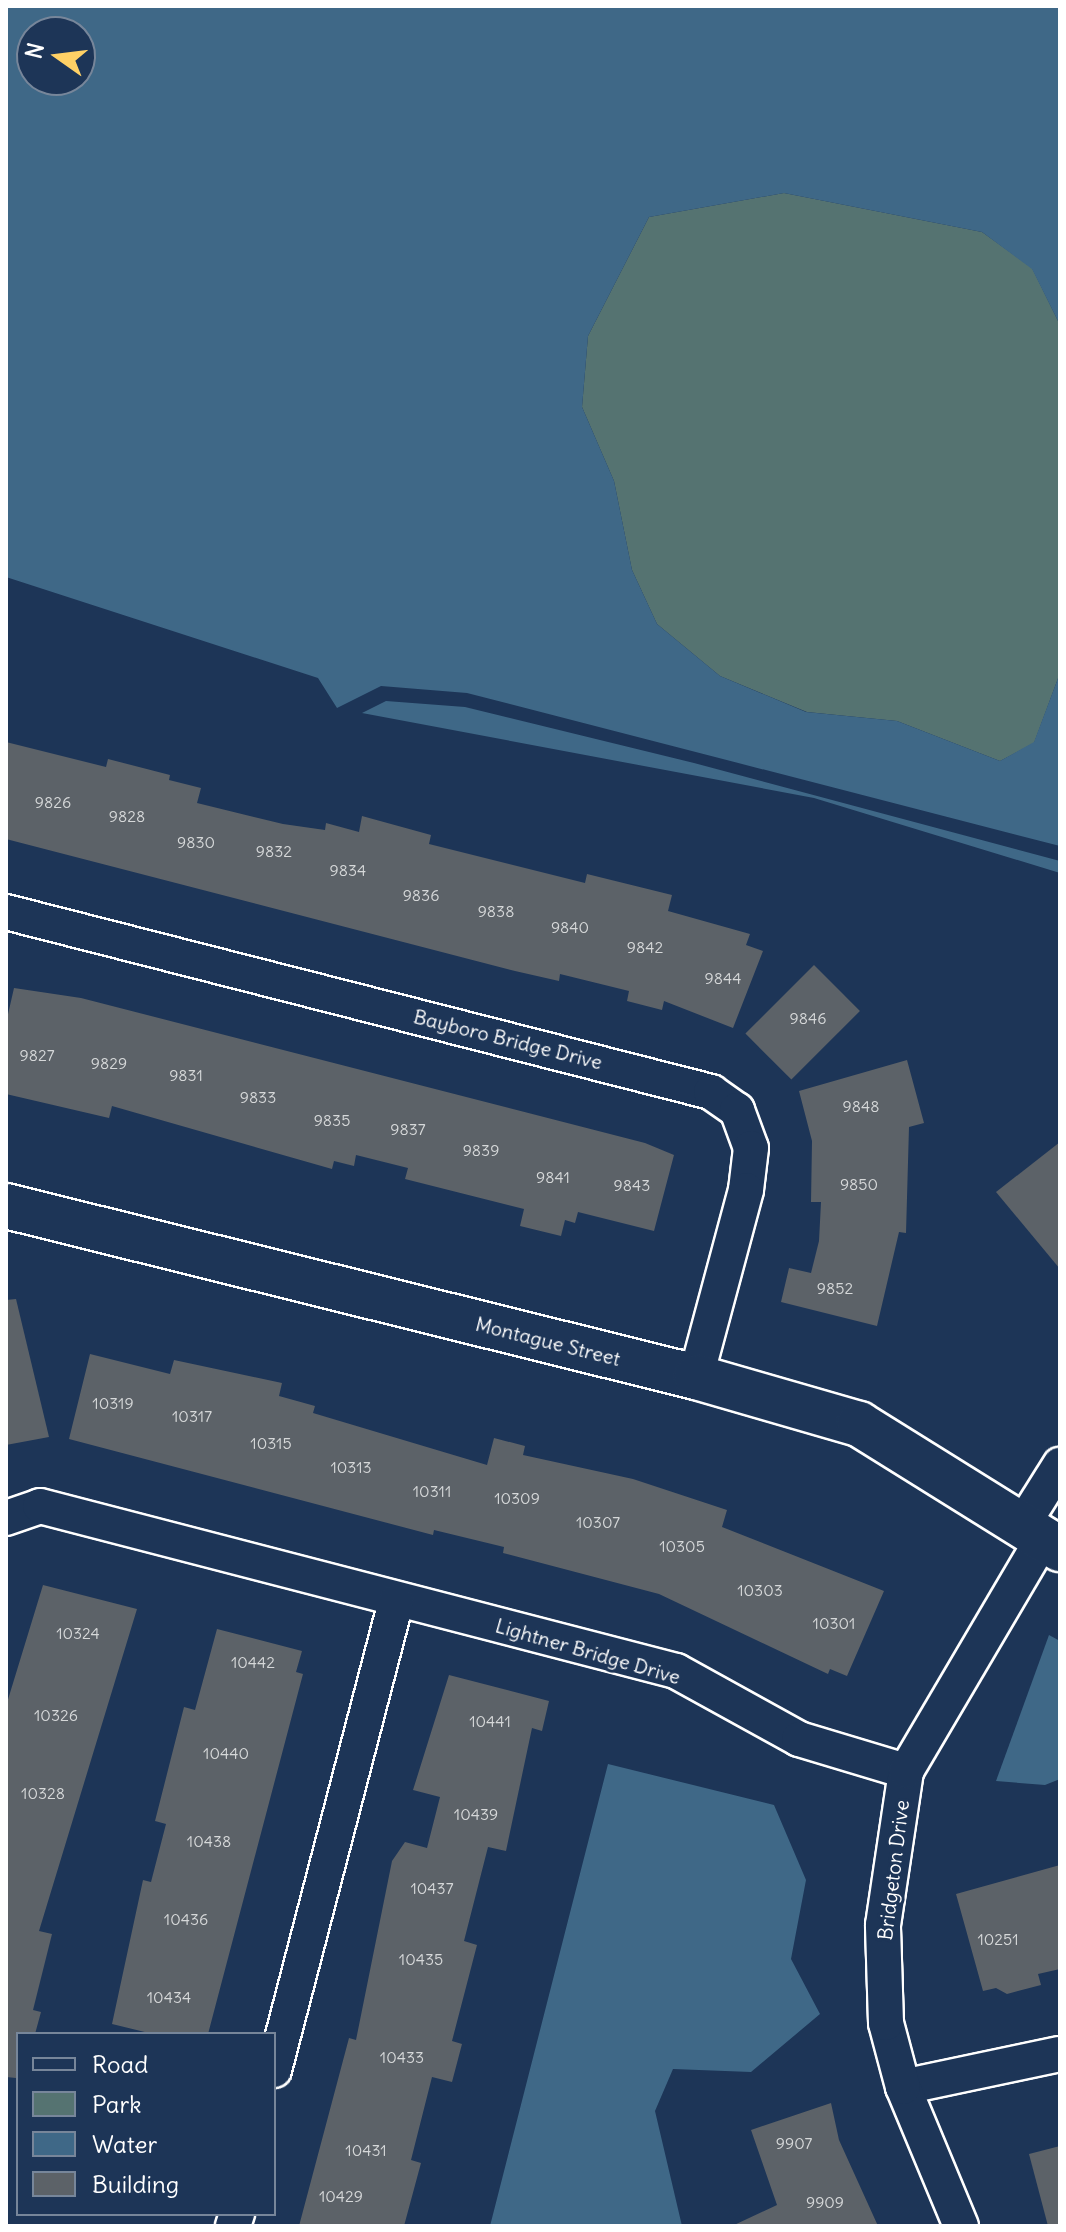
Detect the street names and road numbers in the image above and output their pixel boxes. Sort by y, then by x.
street label: Bayboro Bridge Drive [411,1004,605,1074]
street label: Montague Street [473,1311,623,1371]
street label: Lightner Bridge Drive [493,1613,683,1689]
street label: Bridgeton Drive [872,1799,914,1941]

